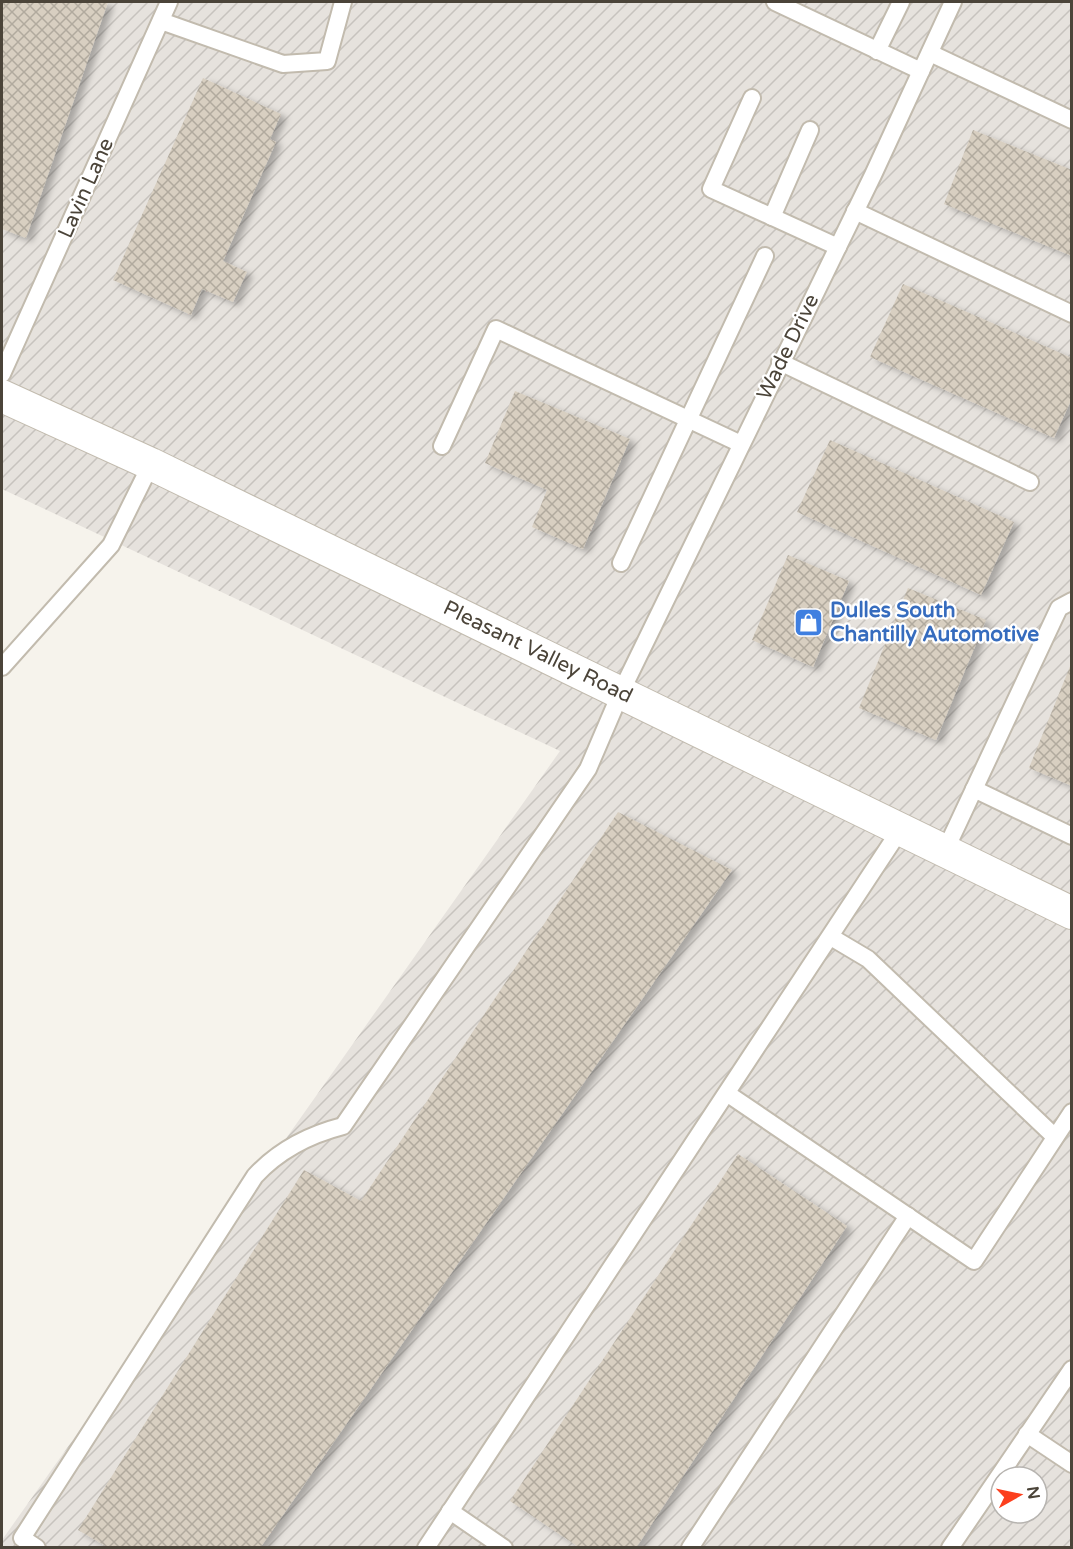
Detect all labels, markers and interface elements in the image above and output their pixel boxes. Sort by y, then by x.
street label: Lavin Lane [53,134,119,242]
street label: Wade Drive [752,290,824,404]
street label: Pleasant Valley Road [439,595,637,709]
place label: Dulles South Chantilly Automotive [830,598,1039,647]
shop icon: Dulles South Chantilly Automotive [793,606,825,638]
north arrow [989,1465,1049,1525]
text: N [1022,1485,1044,1501]

